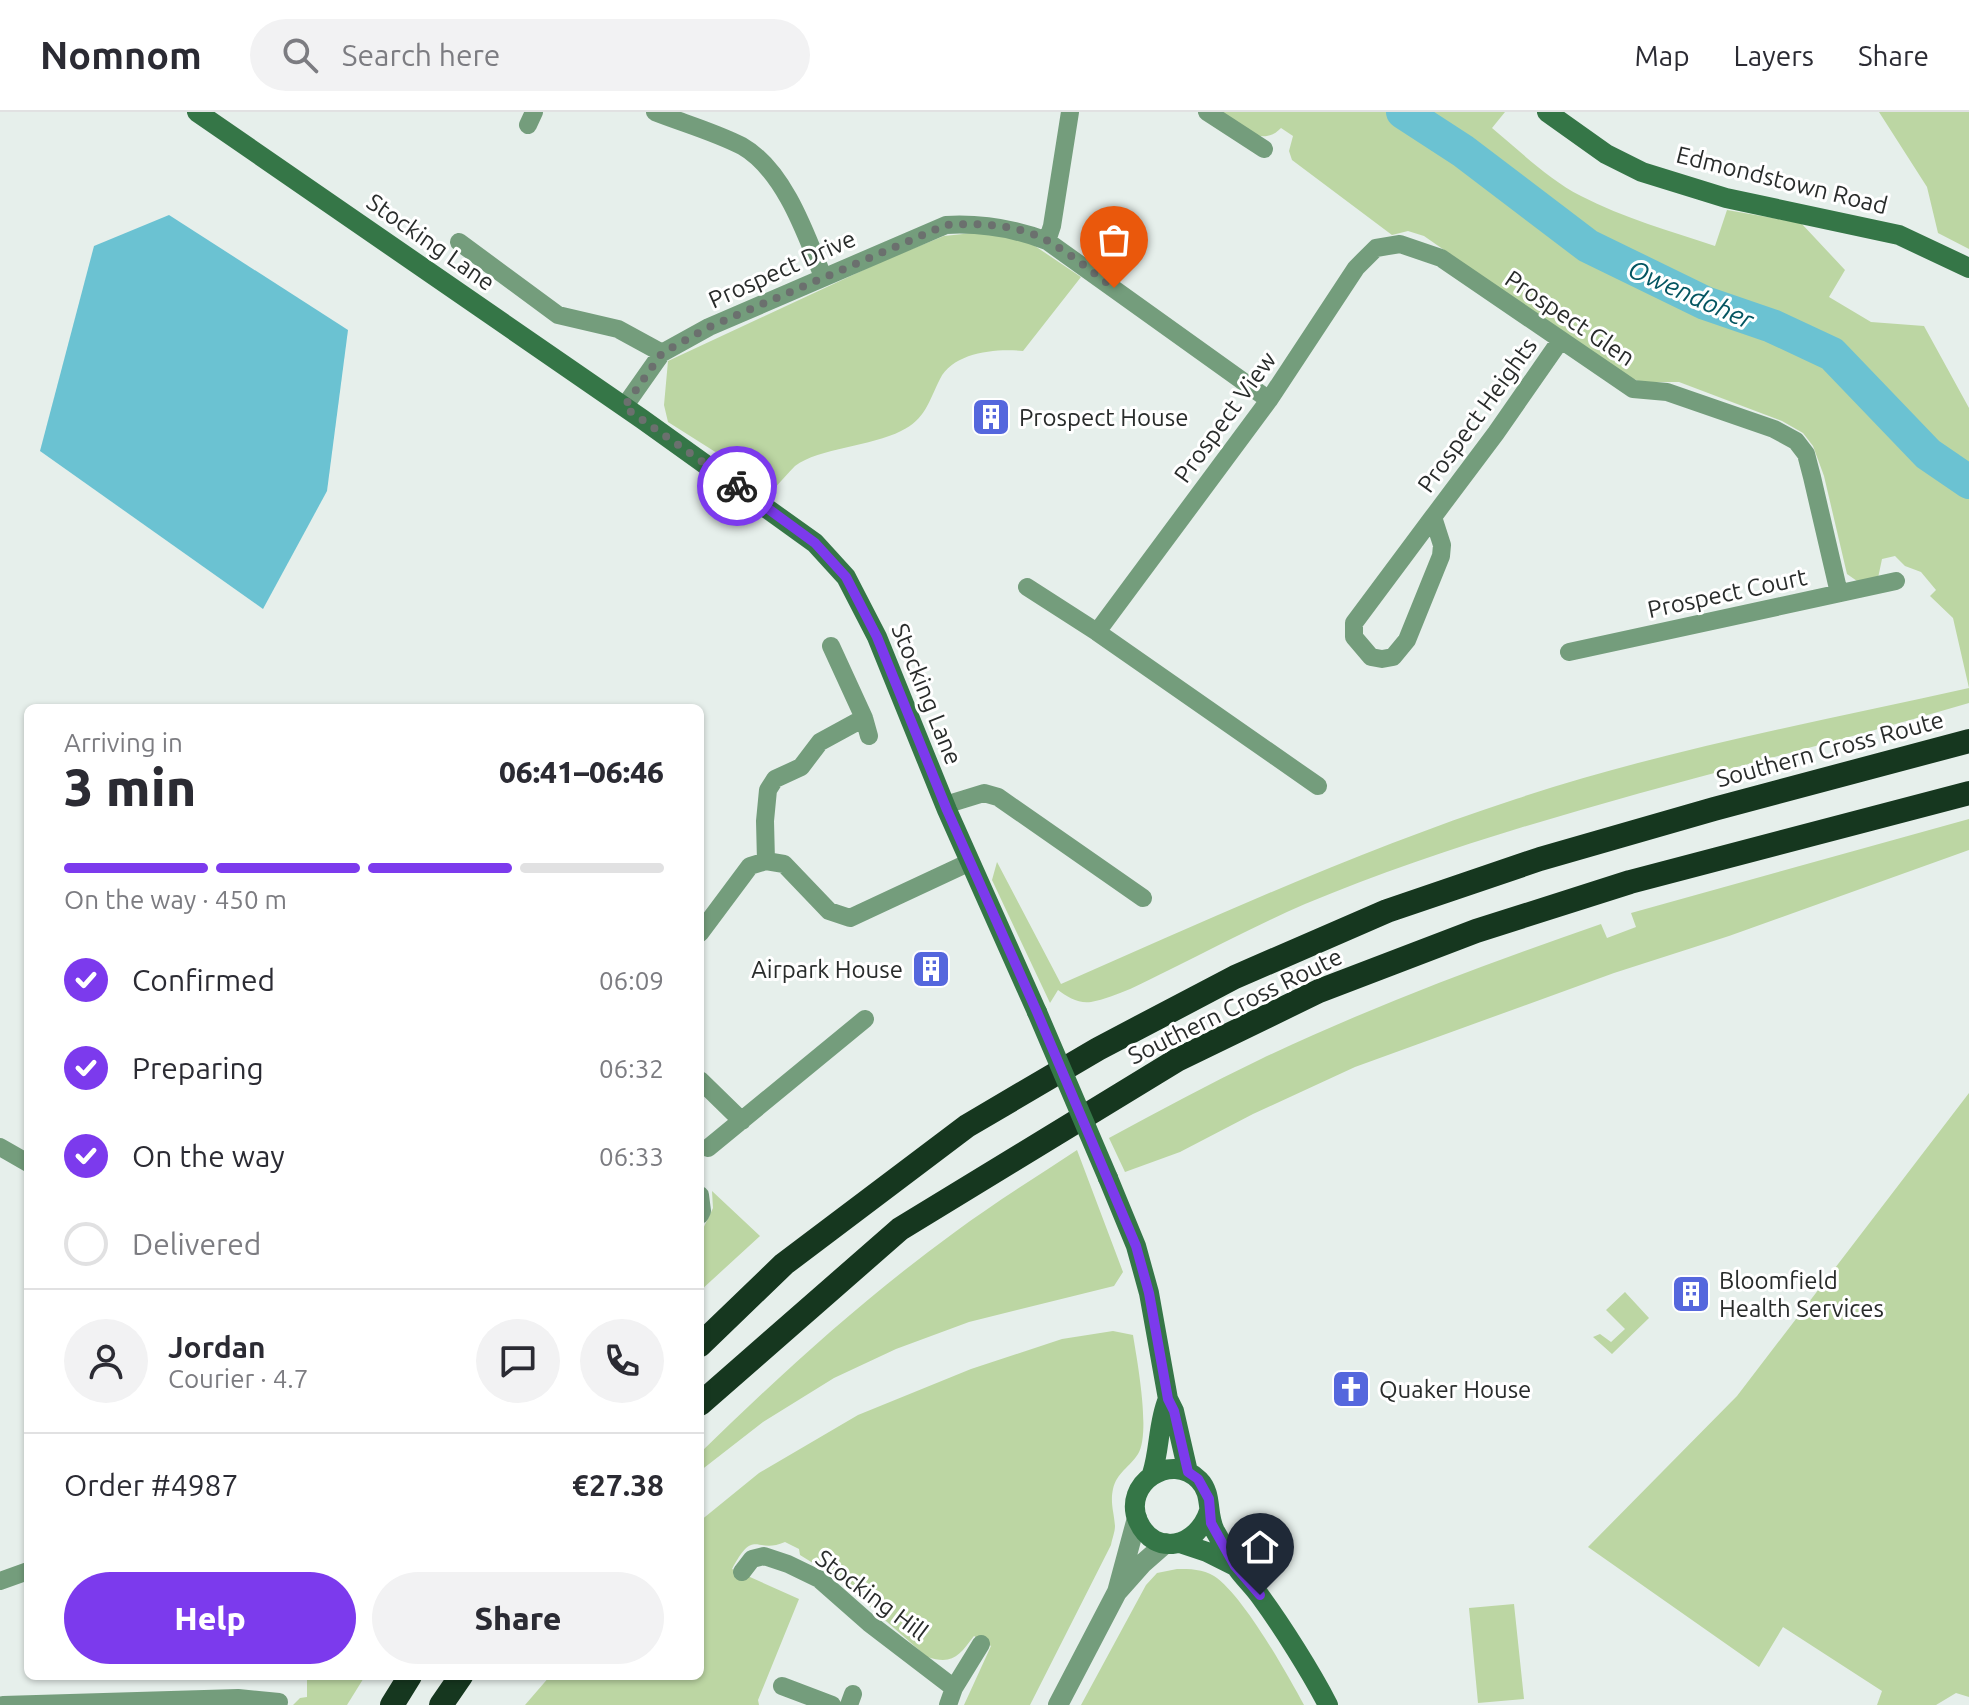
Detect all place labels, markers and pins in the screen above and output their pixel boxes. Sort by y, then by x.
pin [1080,206,1148,288]
building icon: Prospect House [970,396,1012,438]
place label: Prospect House [1019,404,1188,431]
building icon: Airpark House [910,948,952,990]
place label: Airpark House [751,956,903,983]
place label: Bloomfield Health Services [1719,1267,1884,1322]
building icon: Bloomfield Health Services [1670,1273,1712,1315]
church icon: Quaker House [1330,1368,1372,1410]
place label: Quaker House [1379,1376,1531,1403]
pin [1226,1513,1294,1595]

